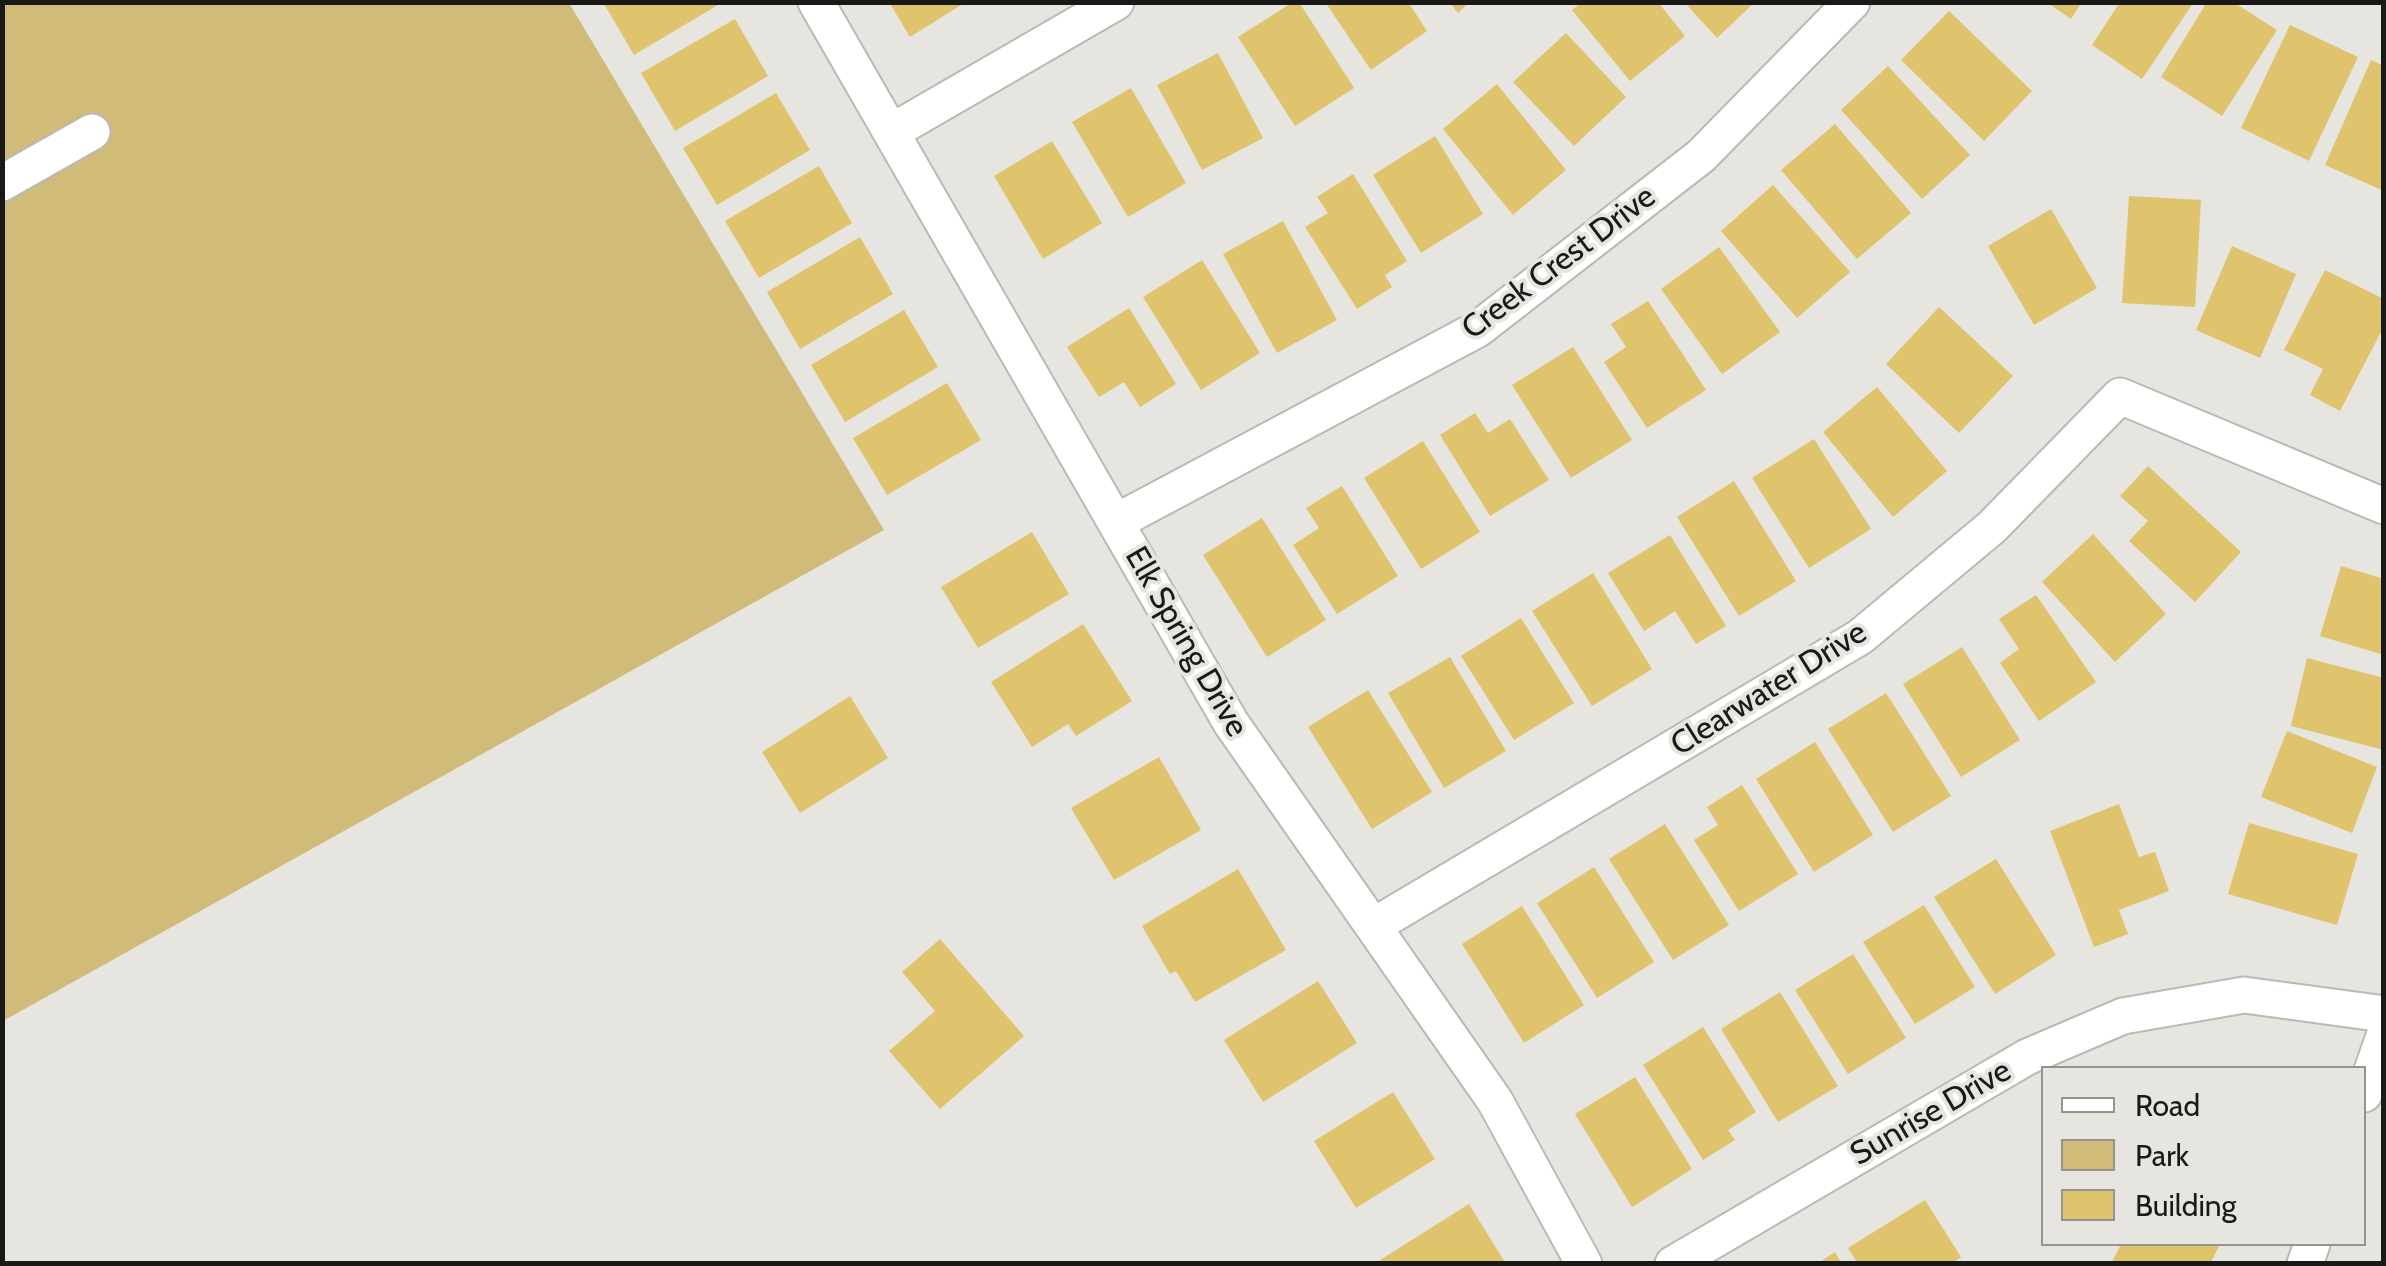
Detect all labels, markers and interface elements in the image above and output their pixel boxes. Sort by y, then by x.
street label: Creek Crest Drive [1455,178,1663,348]
street label: Elk Spring Drive [1116,540,1256,744]
street label: Clearwater Drive [1664,614,1874,764]
street label: Sunrise Drive [1844,1052,2018,1174]
legend [2041,1066,2366,1246]
text: Road [2135,1087,2200,1124]
text: Park [2135,1137,2189,1174]
text: Building [2135,1187,2237,1224]

